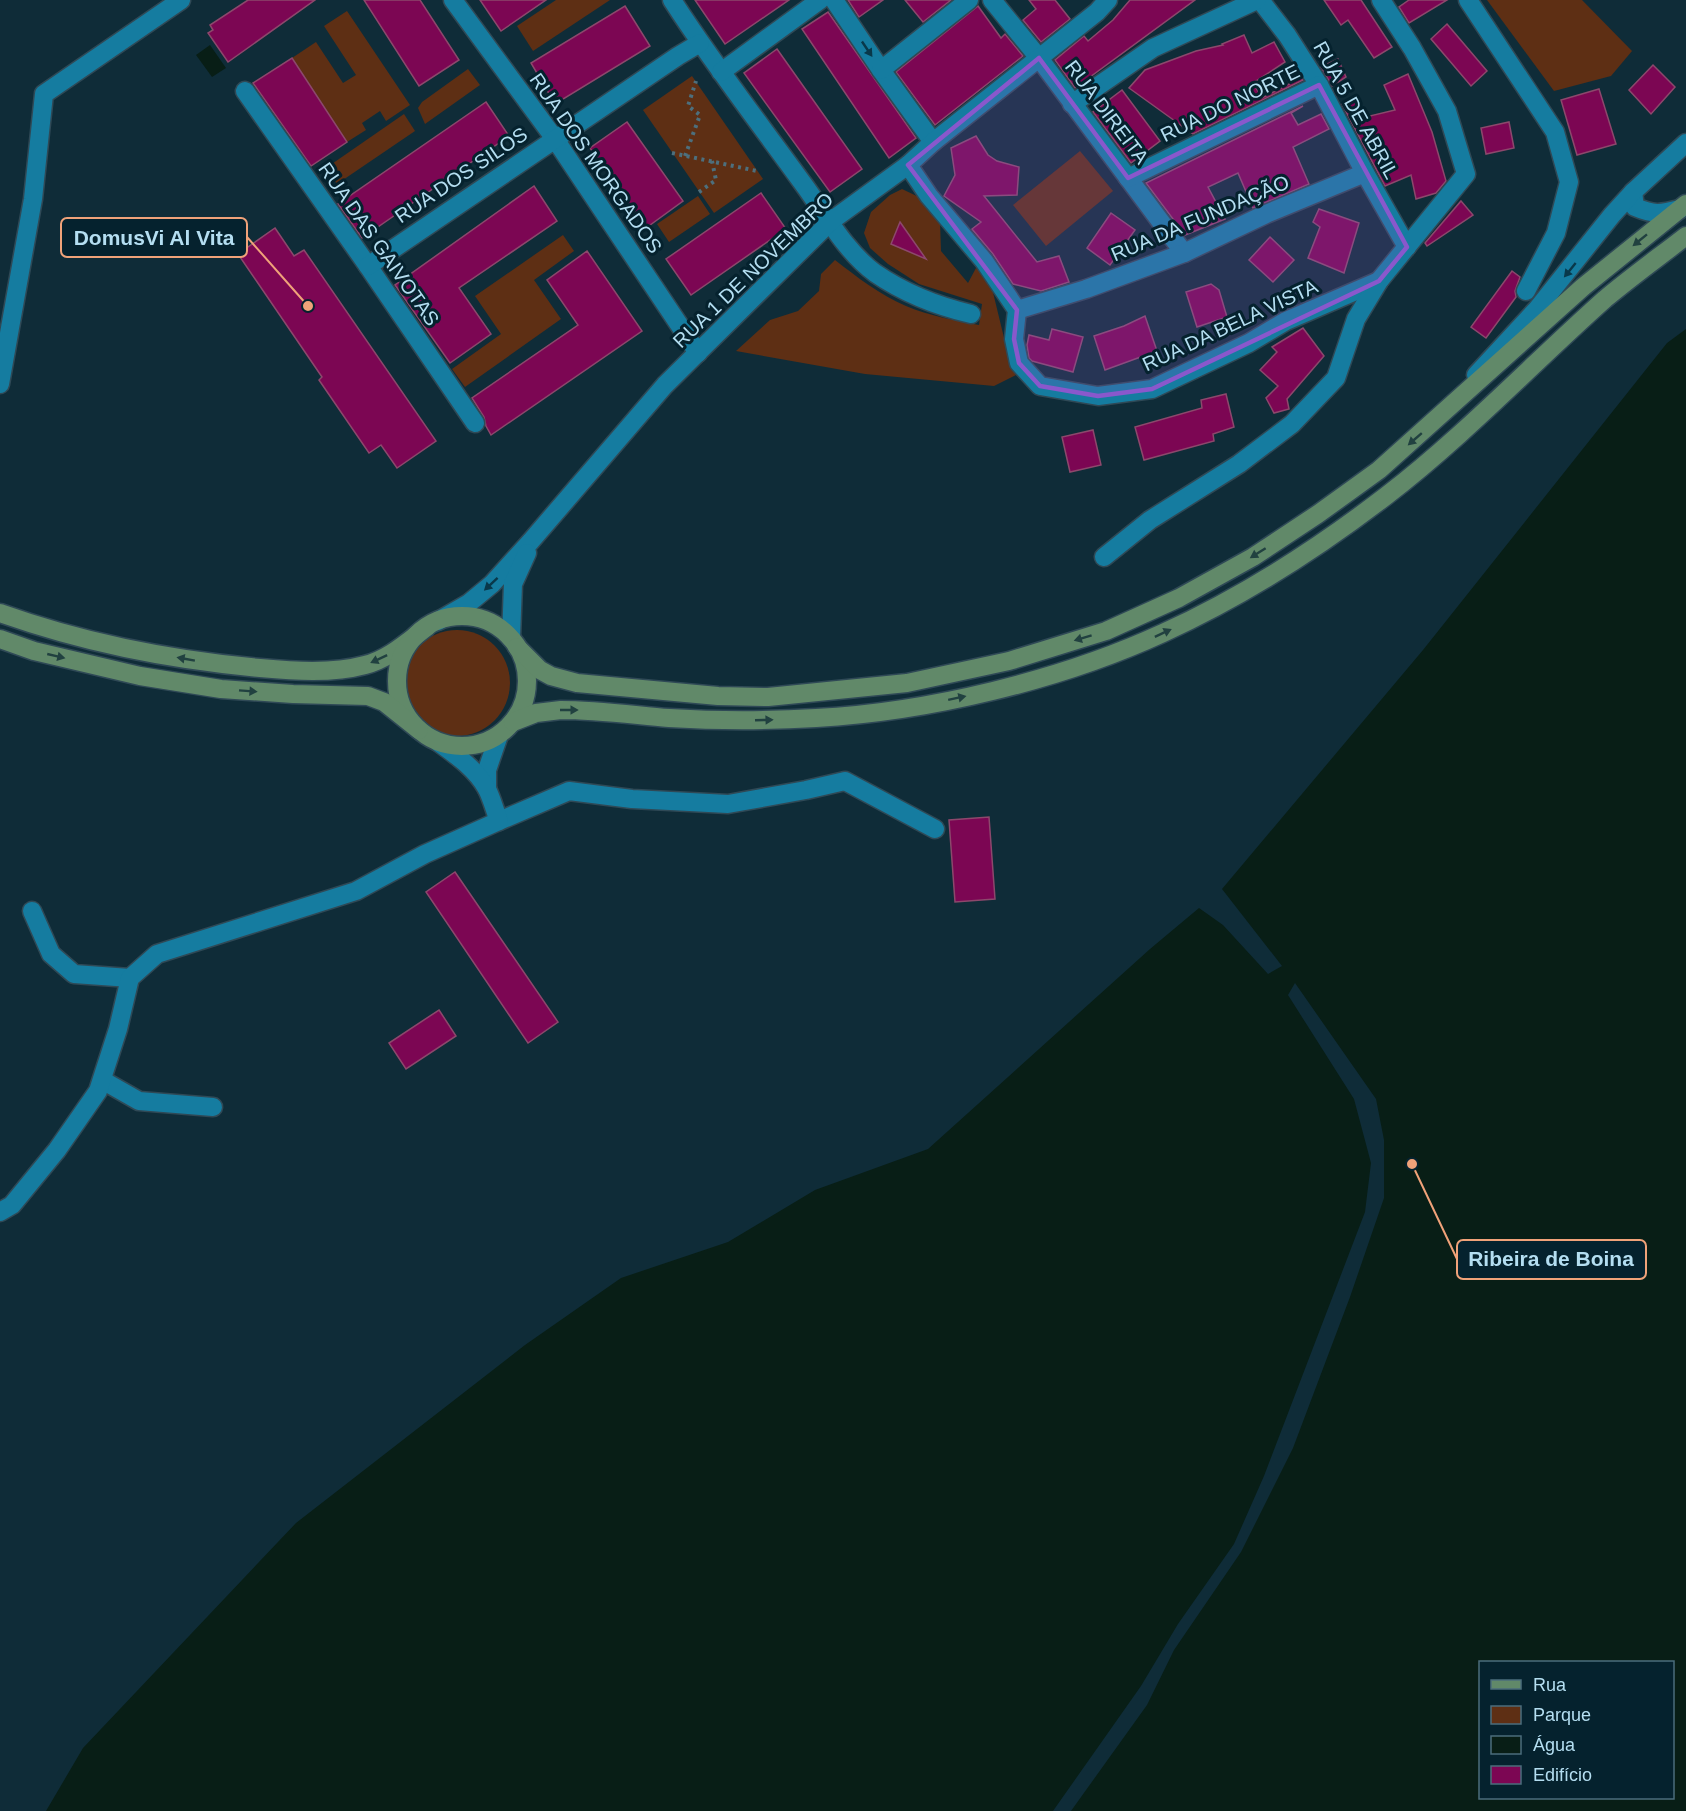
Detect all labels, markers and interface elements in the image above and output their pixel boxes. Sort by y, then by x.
street label: RUA 5 DE ABRIL [1309,38,1403,182]
one-way arrow [861,40,872,57]
street label: RUA DIREITA [1061,56,1154,169]
street label: RUA DO NORTE [1157,60,1303,146]
street label: RUA DOS MORGADOS [525,69,667,257]
street label: RUA DOS SILOS [391,123,531,227]
street label: RUA DAS GAIVOTAS [314,158,444,330]
street label: RUA DA FUNDAÇÃO [1107,170,1292,265]
street label: RUA 1 DE NOVEMBRO [669,188,837,352]
callout: DomusVi Al Vita [61,218,247,257]
text: DomusVi Al Vita [74,226,235,249]
one-way arrow [1632,234,1648,247]
one-way arrow [1563,262,1576,278]
street label: RUA DA BELA VISTA [1139,274,1322,375]
one-way arrow [1407,432,1423,445]
one-way arrow [1250,548,1266,559]
one-way arrow [484,577,499,590]
one-way arrow [1154,628,1172,638]
one-way arrow [1074,634,1092,643]
one-way arrow [47,651,65,661]
one-way arrow [176,655,195,664]
one-way arrow [370,655,387,664]
one-way arrow [238,686,257,695]
one-way arrow [948,693,967,702]
one-way arrow [560,705,579,715]
one-way arrow [754,716,773,725]
callout: Ribeira de Boina [1457,1240,1646,1279]
text: Ribeira de Boina [1468,1247,1634,1270]
legend [1479,1661,1674,1799]
text: Rua [1533,1675,1567,1695]
text: Parque [1533,1705,1591,1725]
text: Água [1533,1735,1576,1755]
text: Edifício [1533,1765,1592,1785]

